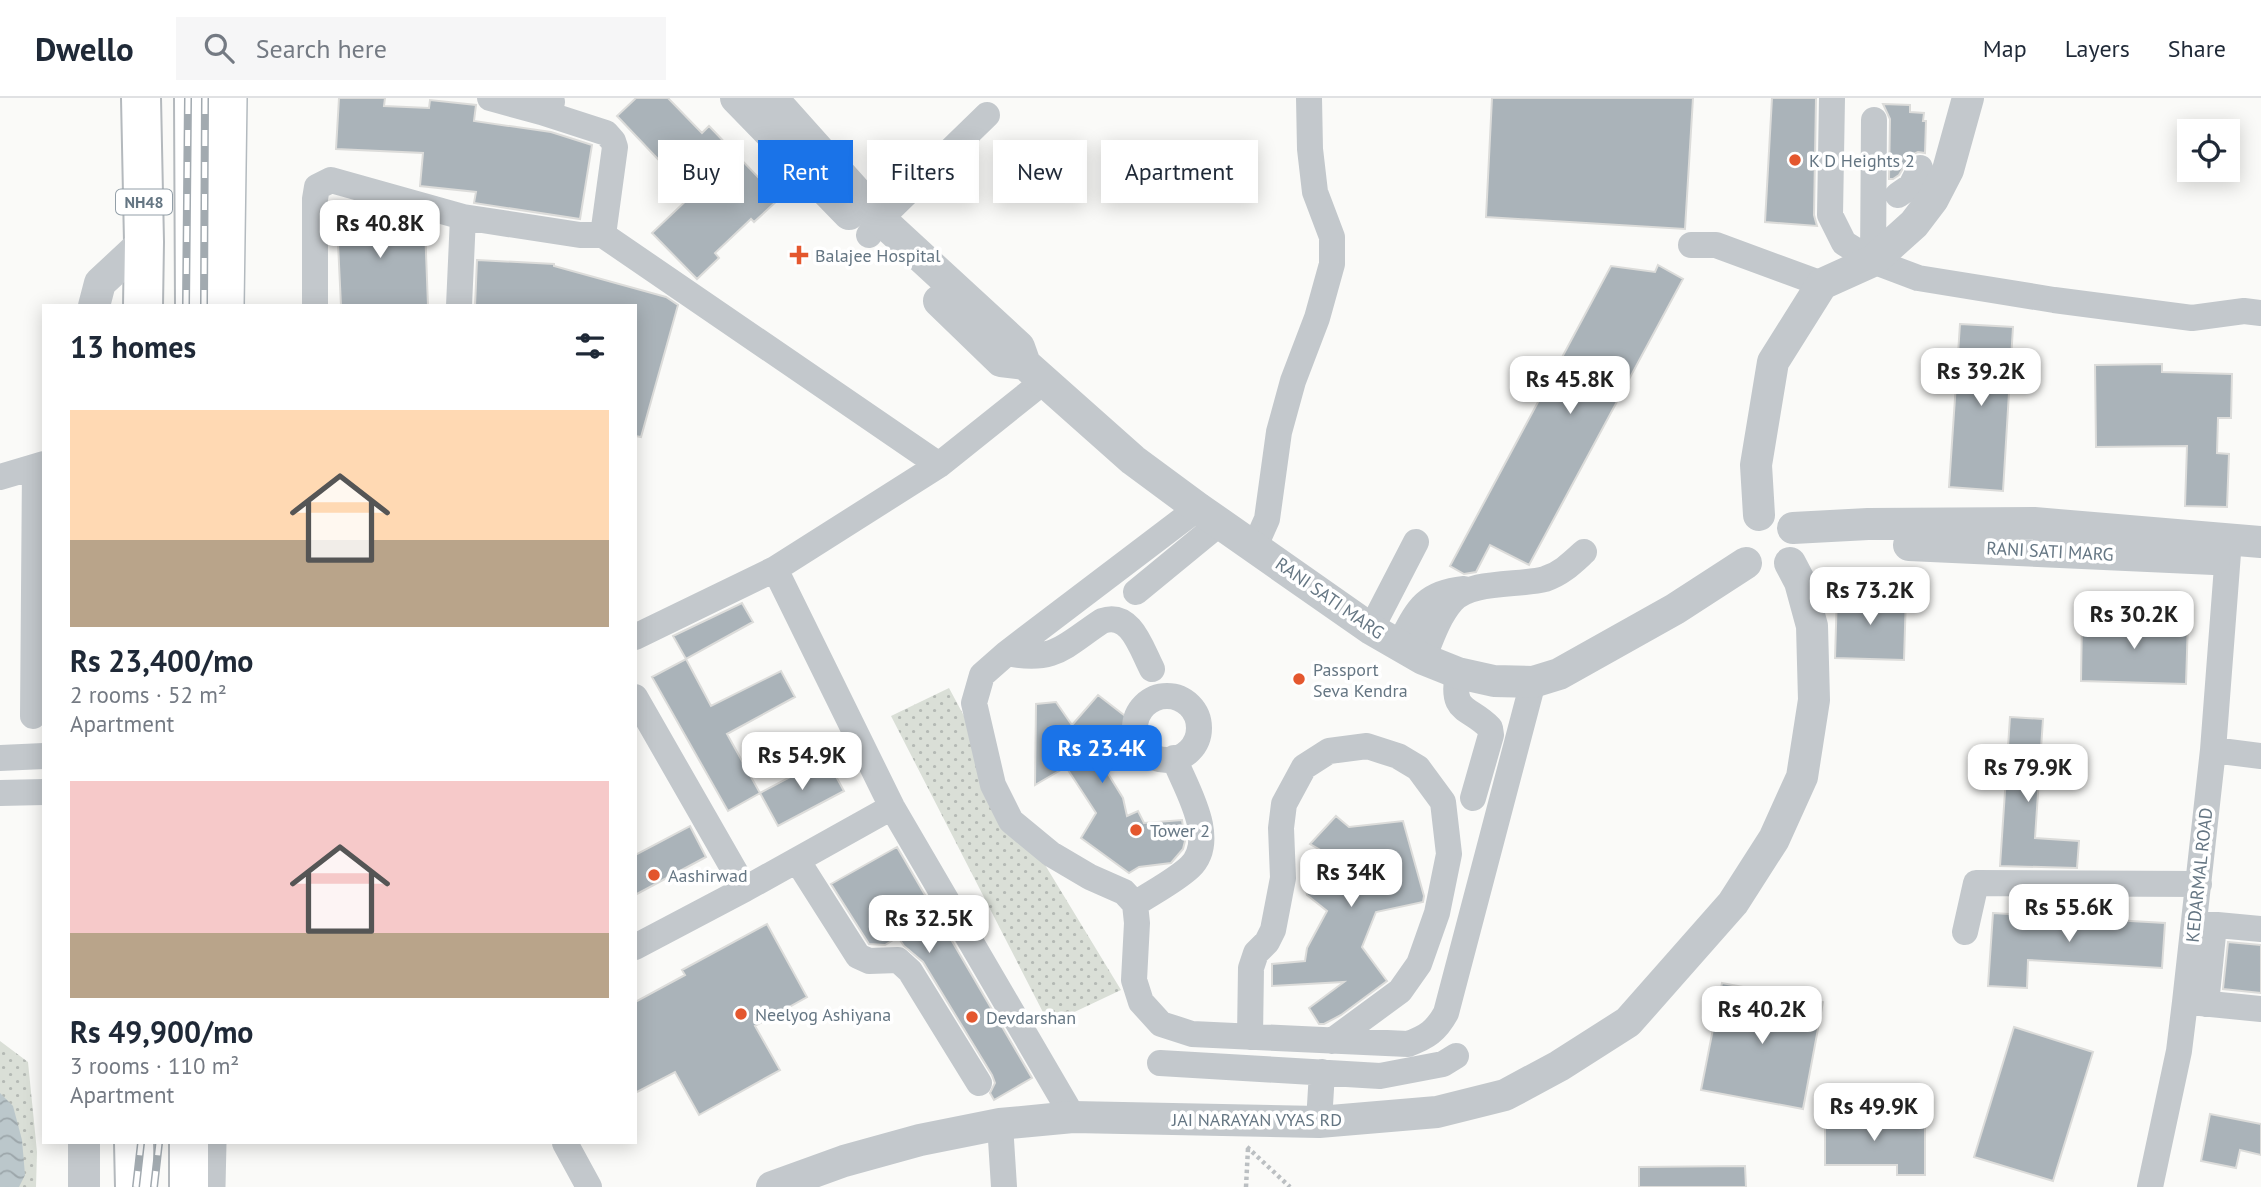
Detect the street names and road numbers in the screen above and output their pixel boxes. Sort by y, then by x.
road number: NH48 [116,190,172,214]
street label: RANI SATI MARG [1986,536,2114,566]
street label: RANI SATI MARG [1271,552,1389,644]
street label: KEDARMAL ROAD [2180,806,2218,944]
street label: JAI NARAYAN VYAS RD [1171,1108,1342,1131]

